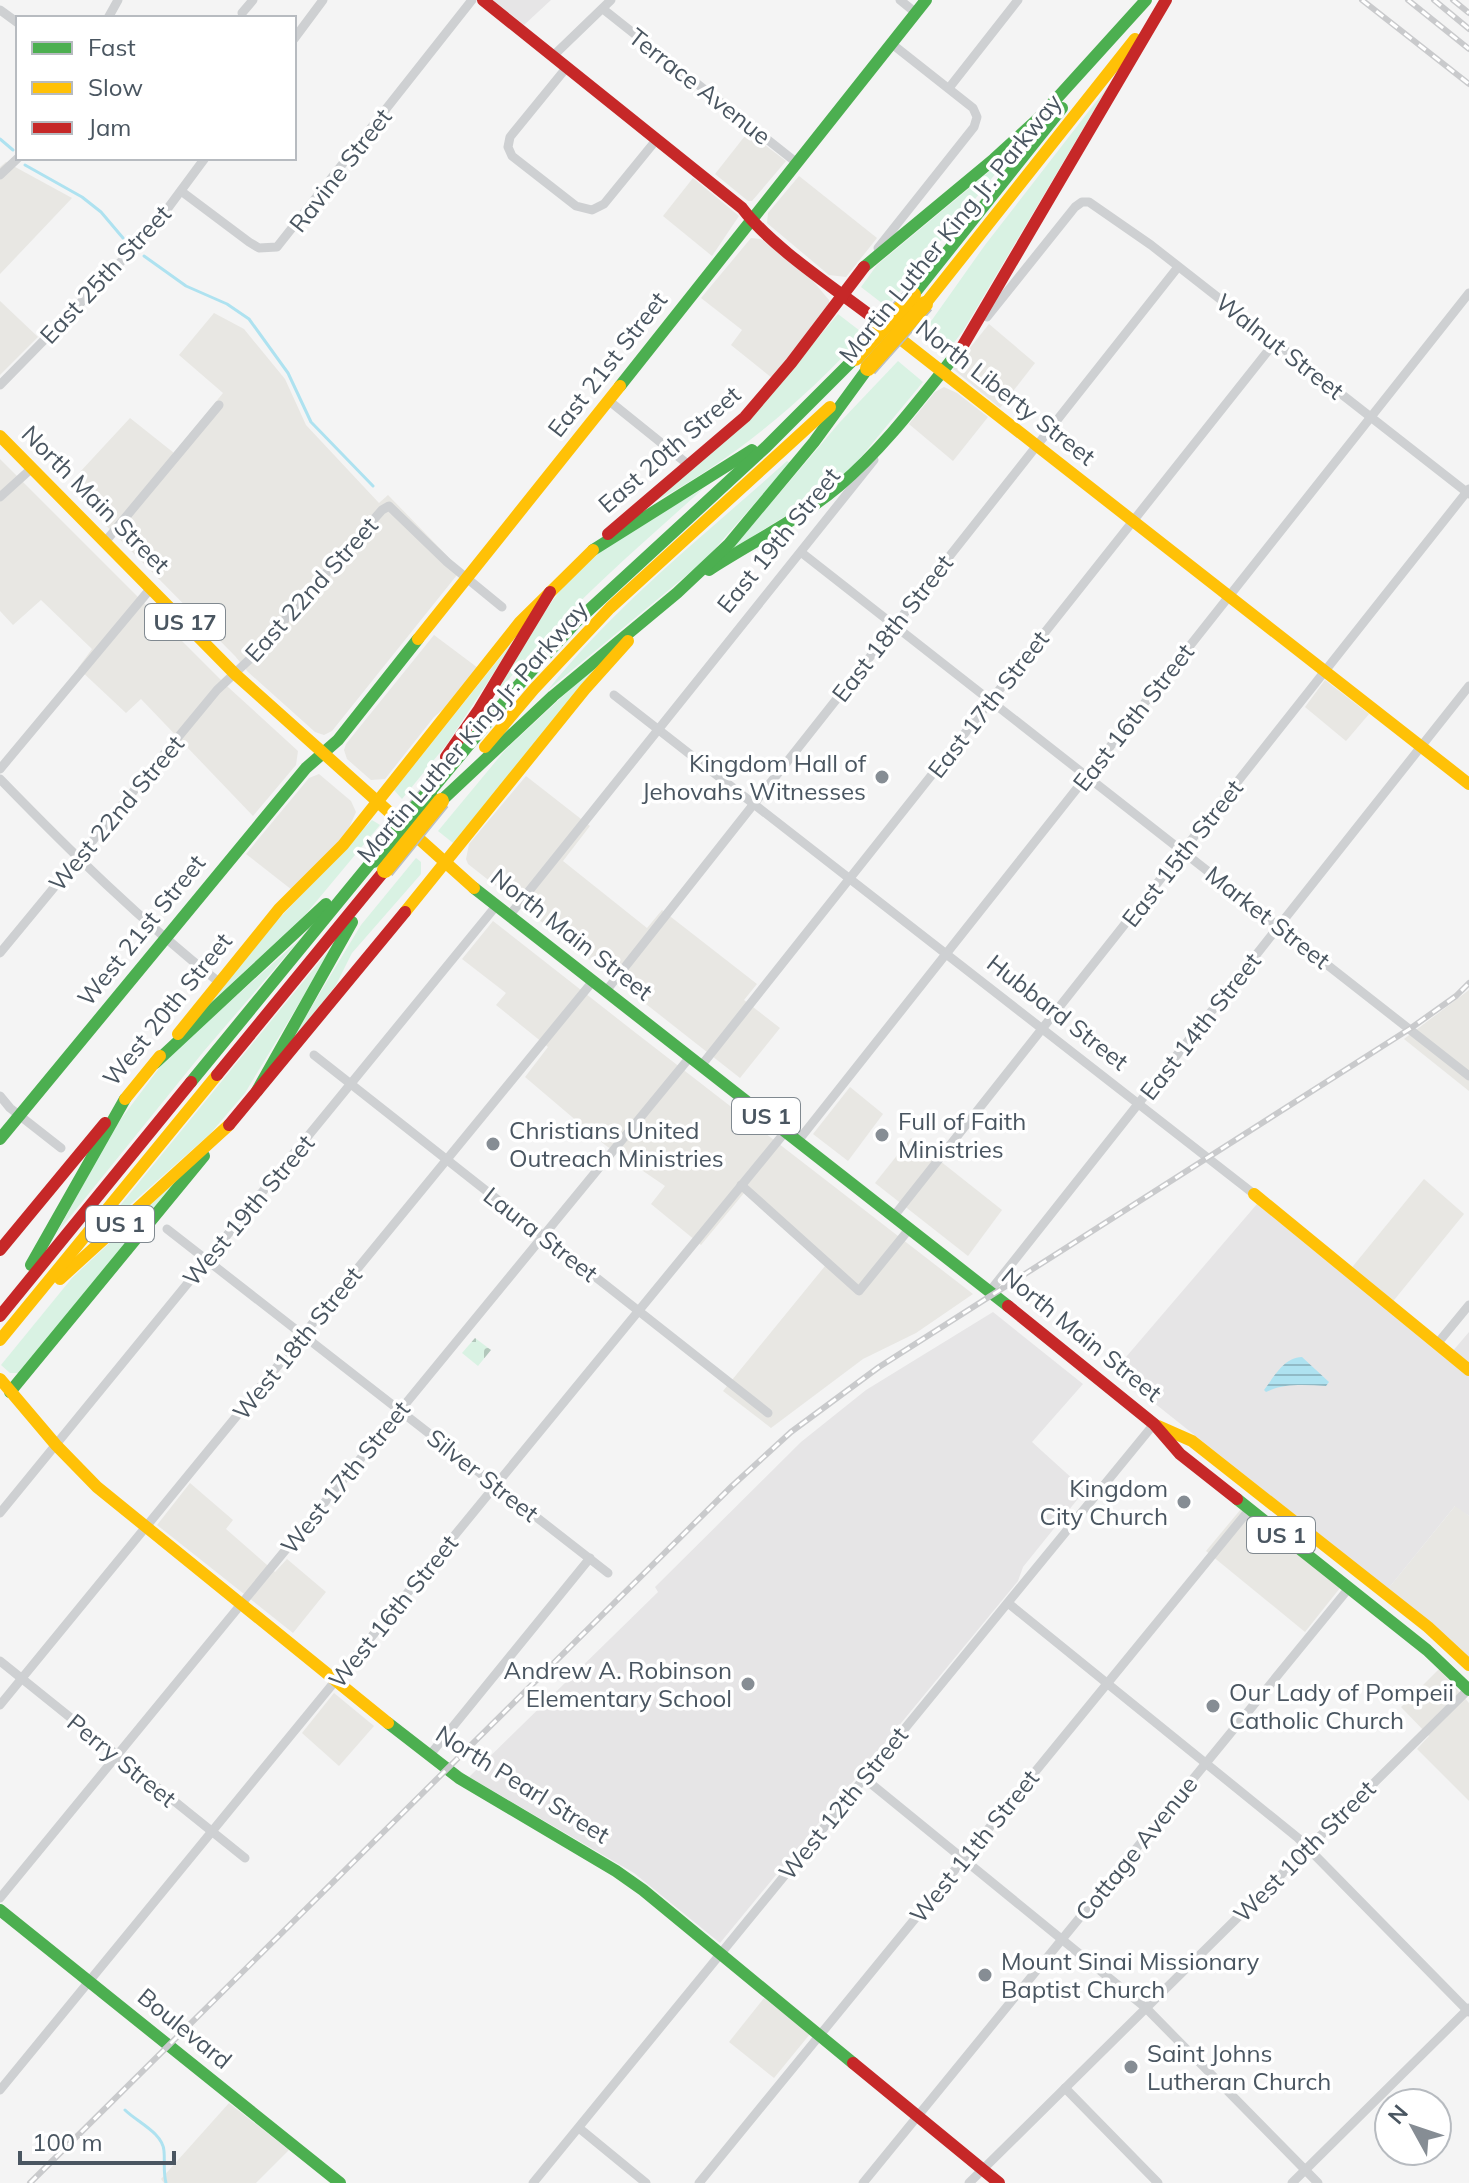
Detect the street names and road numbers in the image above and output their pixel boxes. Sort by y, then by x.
street label: Terrace Avenue [623,21,777,151]
street label: Martin Luther King Jr. Parkway [832,87,1068,369]
street label: Ravine Street [282,102,398,238]
street label: East 25th Street [33,198,177,350]
street label: East 21st Street [541,285,673,443]
street label: Walnut Street [1210,287,1350,405]
street label: North Liberty Street [910,313,1102,471]
street label: East 20th Street [592,379,746,519]
street label: North Main Street [16,419,176,579]
street label: East 19th Street [710,461,846,619]
street label: East 22nd Street [238,510,384,668]
street label: East 18th Street [825,548,959,708]
street label: Martin Luther King Jr. Parkway [350,594,594,868]
road number: US 17 [145,604,225,640]
street label: East 17th Street [921,624,1055,784]
street label: East 16th Street [1066,637,1200,797]
street label: West 22nd Street [42,729,190,897]
street label: East 15th Street [1115,773,1249,933]
street label: West 21st Street [71,848,211,1012]
street label: Market Street [1200,859,1336,975]
street label: North Main Street [485,862,659,1006]
street label: West 20th Street [96,926,238,1092]
street label: East 14th Street [1133,946,1267,1106]
street label: Hubbard Street [981,948,1135,1076]
road number: US 1 [732,1098,800,1134]
street label: West 19th Street [176,1128,320,1292]
street label: Laura Street [478,1180,604,1288]
road number: US 1 [86,1206,154,1242]
street label: West 18th Street [226,1260,368,1426]
street label: North Main Street [996,1260,1168,1408]
street label: West 17th Street [274,1394,416,1560]
street label: Silver Street [421,1422,545,1528]
road number: US 1 [1247,1517,1315,1553]
street label: West 16th Street [322,1528,464,1694]
street label: Perry Street [61,1707,183,1813]
street label: North Pearl Street [431,1718,615,1850]
street label: West 12th Street [772,1720,914,1886]
street label: West 11th Street [903,1763,1045,1929]
street label: Cottage Avenue [1069,1770,1203,1926]
street label: West 10th Street [1227,1774,1381,1928]
street label: Boulevard [132,1981,238,2075]

